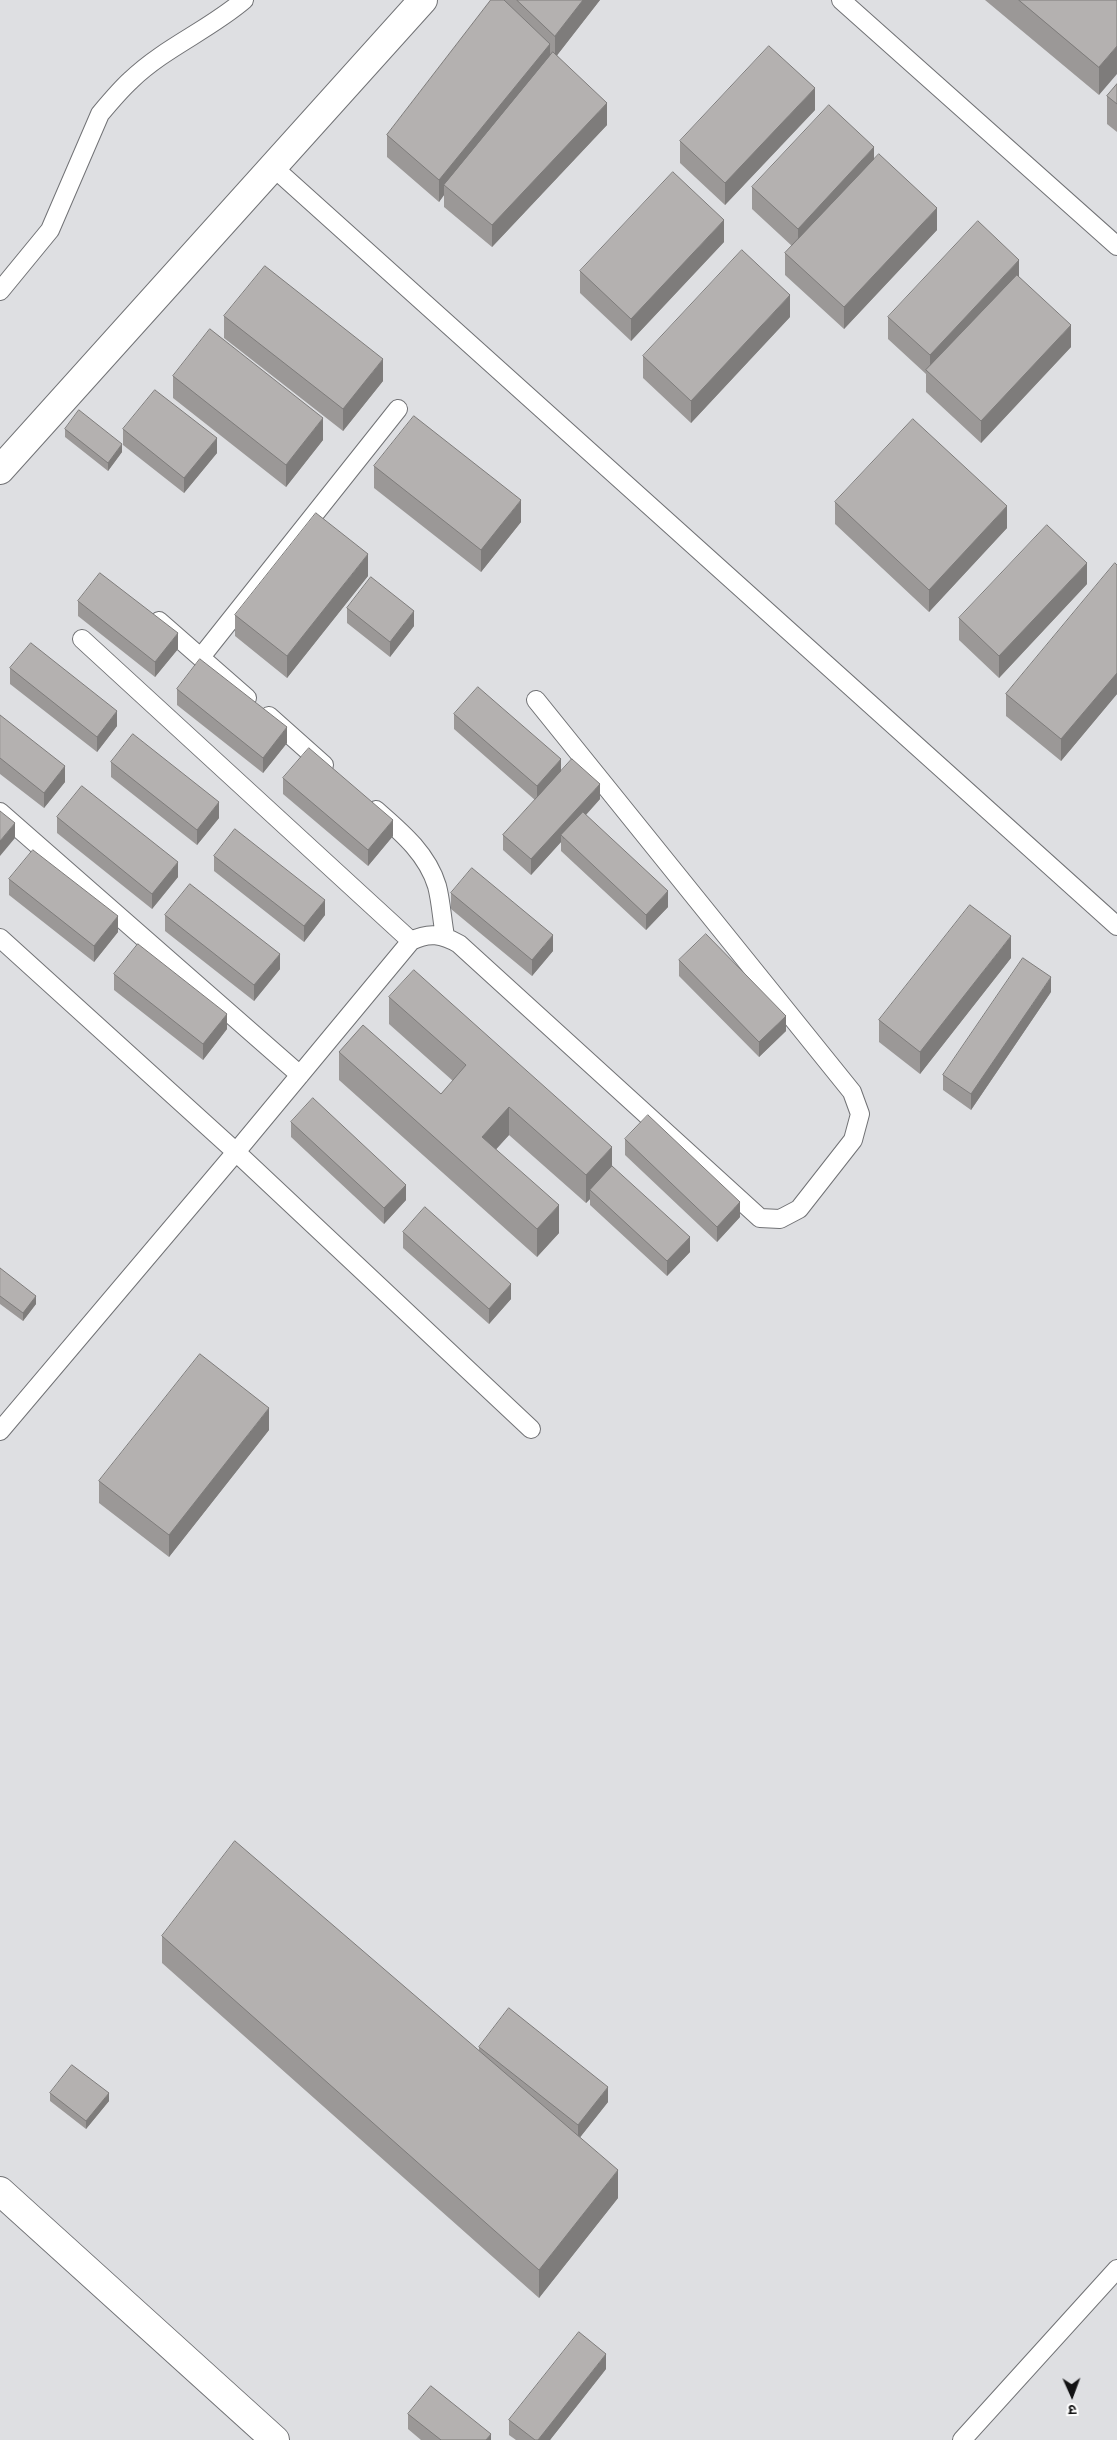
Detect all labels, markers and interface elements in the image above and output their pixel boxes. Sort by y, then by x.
north arrow [1047,2370,1097,2420]
text: उ [1068,2402,1077,2418]

